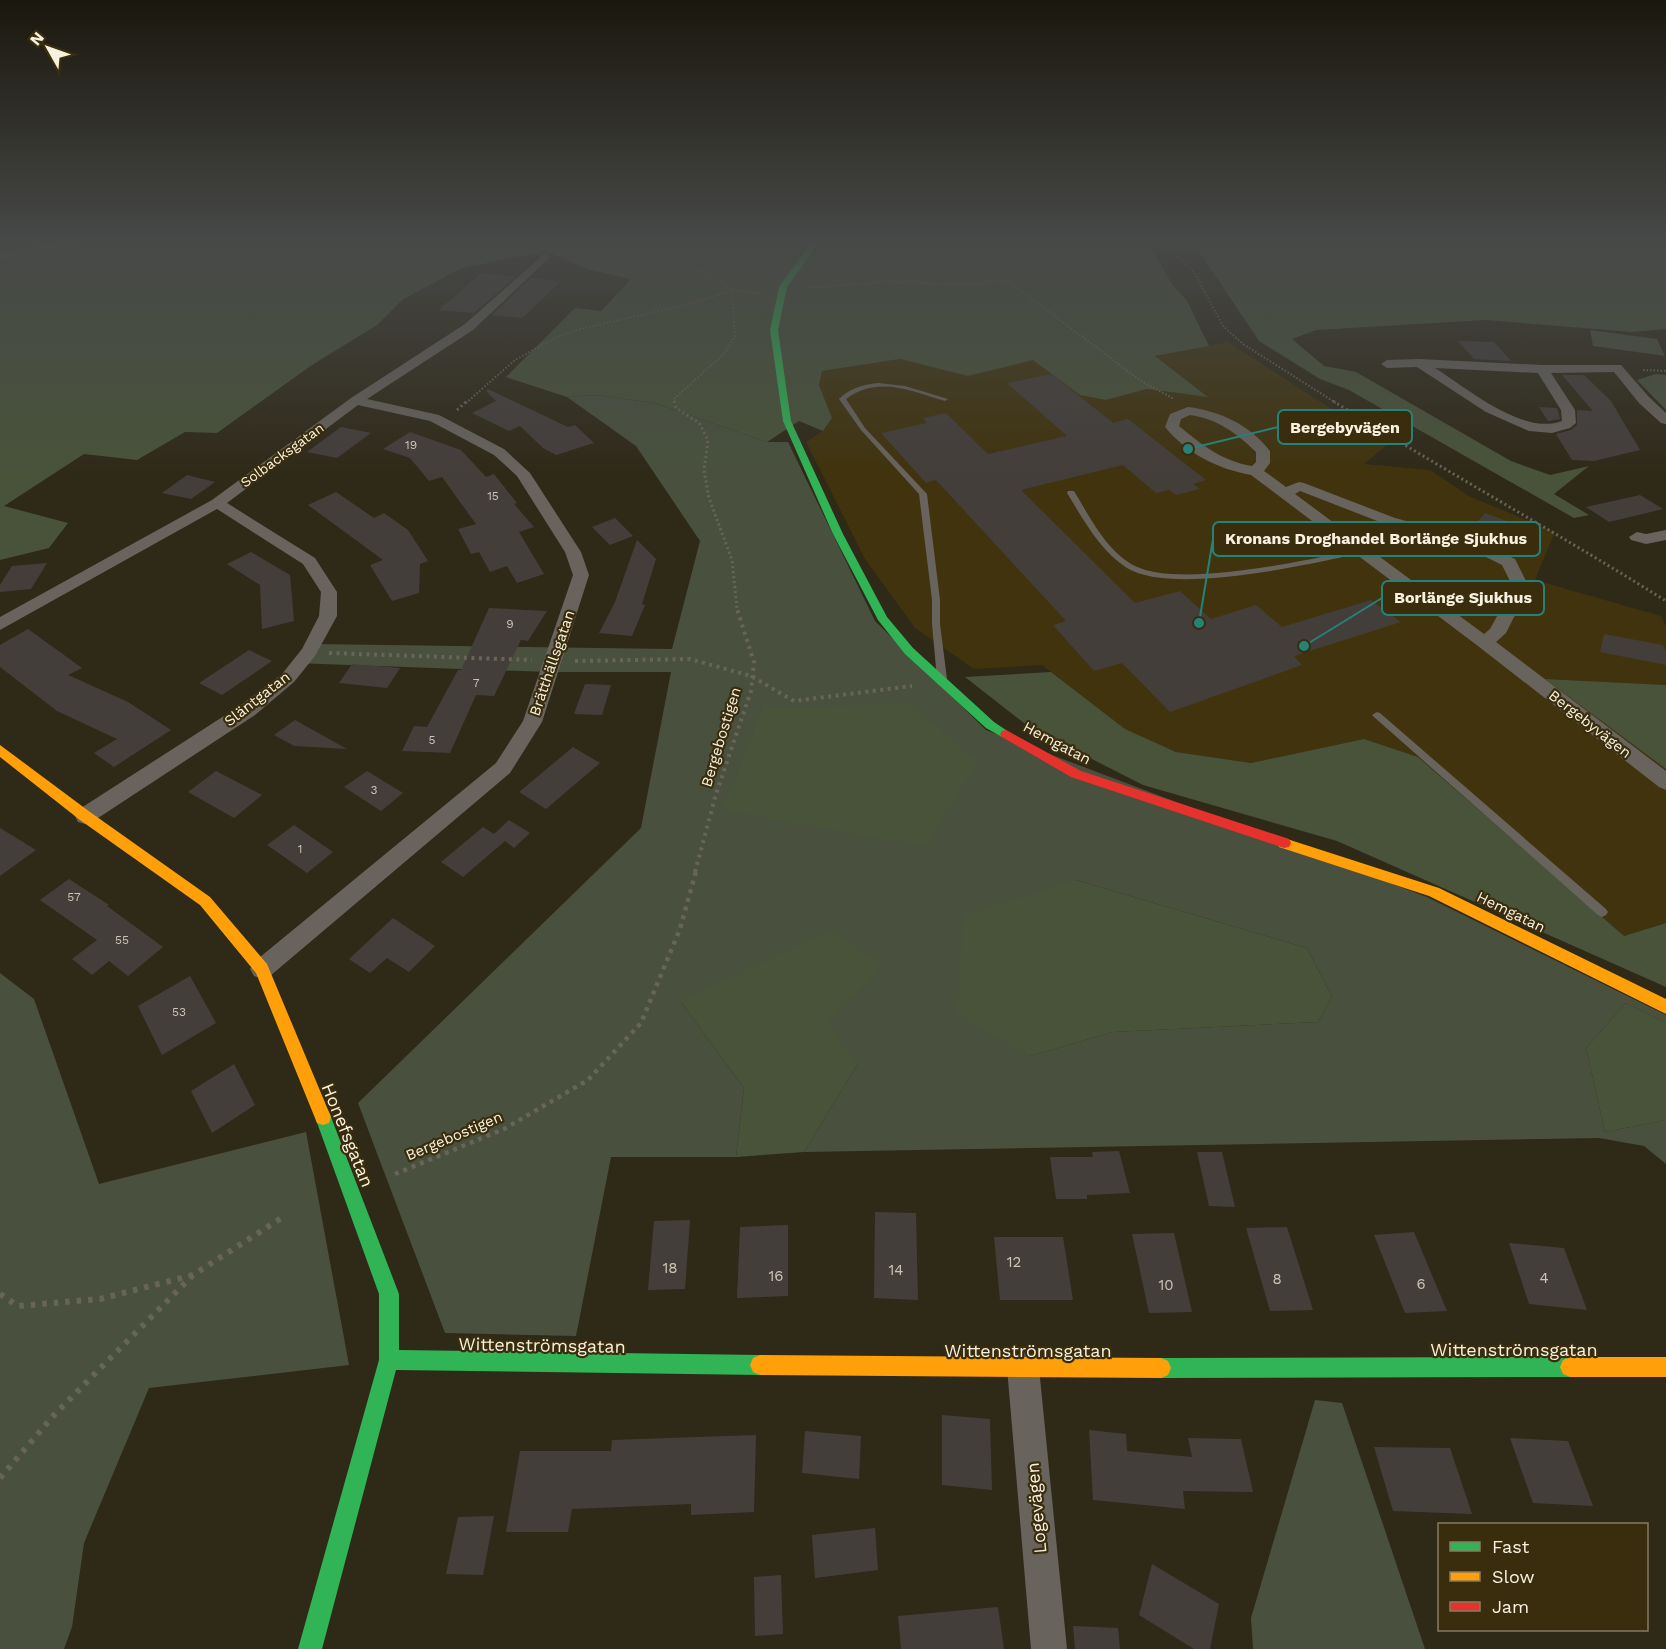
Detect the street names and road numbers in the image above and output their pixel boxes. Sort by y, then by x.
street label: Solbacksgatan [237,419,327,491]
street label: Brätthällsgatan [525,608,579,718]
street label: Släntgatan [221,668,293,730]
street label: Bergebostigen [697,685,745,789]
street label: Bergebyvägen [1545,686,1635,762]
street label: Hemgatan [1020,718,1094,768]
street label: Hemgatan [1474,888,1548,936]
street label: Honefsgatan [318,1080,378,1190]
street label: Bergebostigen [403,1108,505,1164]
street label: Wittenströmsgatan [458,1333,626,1357]
street label: Wittenströmsgatan [1430,1339,1598,1360]
street label: Wittenströmsgatan [944,1340,1112,1361]
street label: Logevägen [1022,1462,1050,1554]

